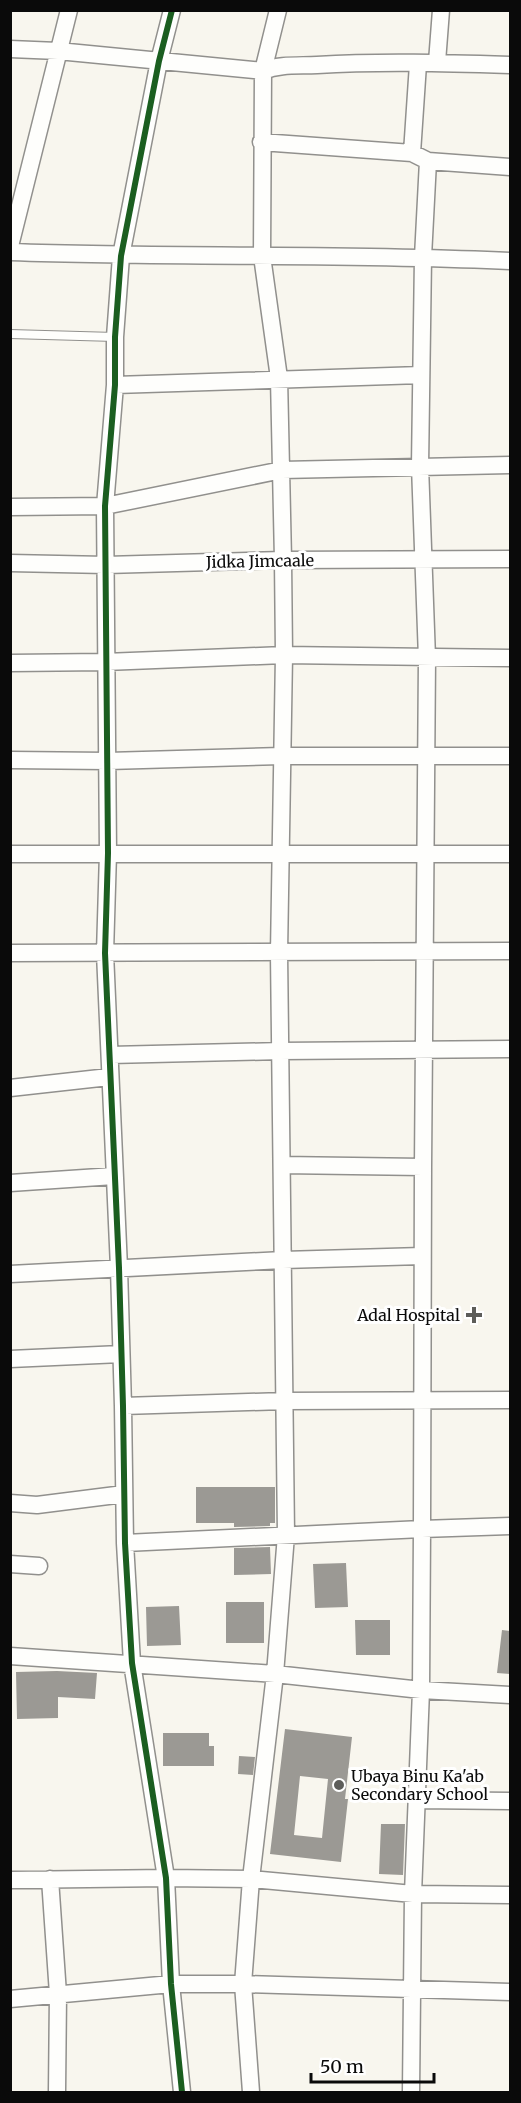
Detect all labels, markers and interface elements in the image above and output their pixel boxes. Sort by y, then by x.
street label: Jidka Jimcaale [205,550,314,572]
place label: Adal Hospital [356,1305,460,1325]
marker: Adal Hospital [465,1306,483,1324]
place label: Ubaya Binu Ka'ab Secondary School [351,1766,488,1804]
marker: Ubaya Binu Ka'ab Secondary School [332,1778,346,1792]
scale bar [311,2046,434,2084]
text: 50 m [320,2055,364,2078]

